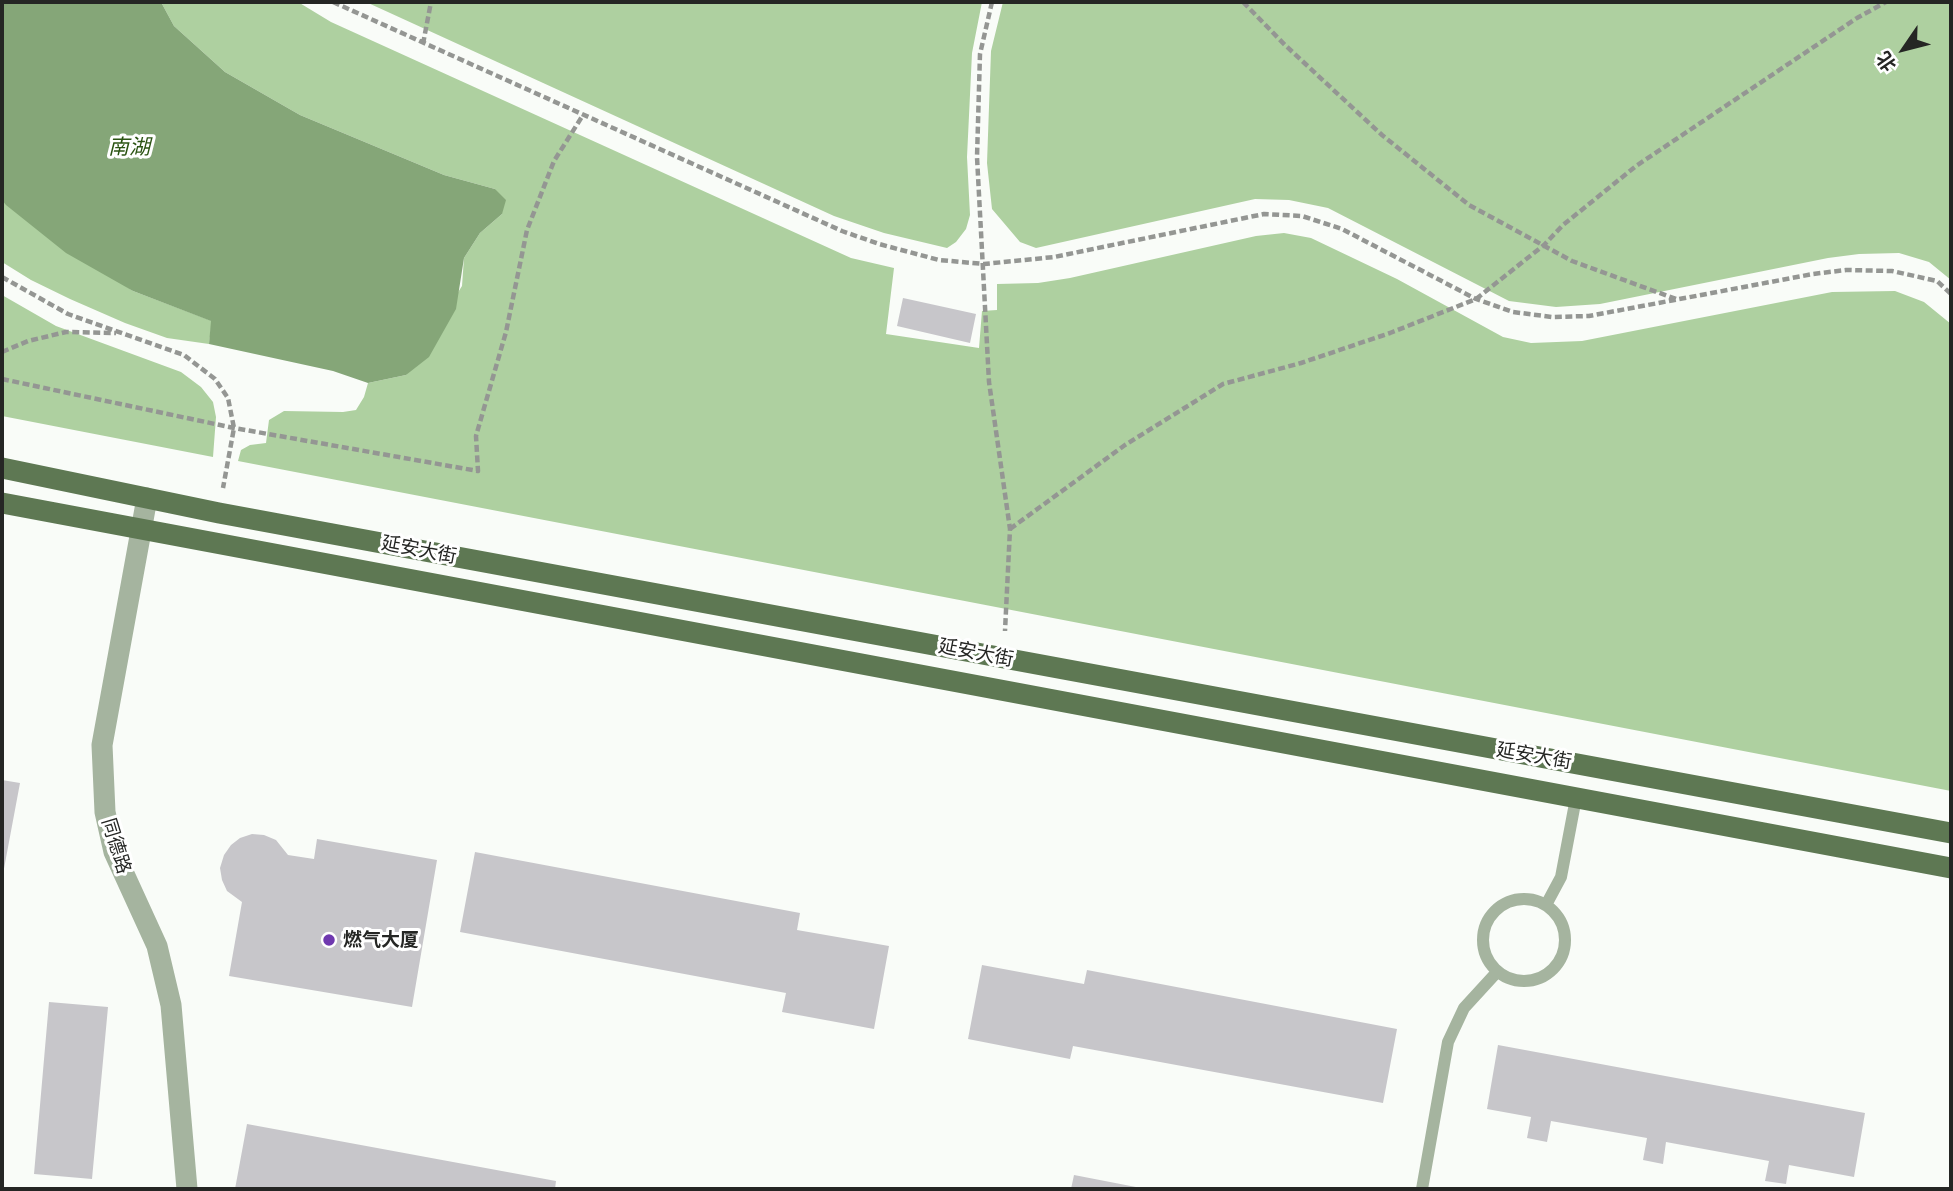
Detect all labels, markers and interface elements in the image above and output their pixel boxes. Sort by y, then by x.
north arrow [1869,14,1939,84]
text: 北 [1872,48,1900,75]
water label: 南湖 [108,135,150,161]
street label: 延安大街 [380,532,458,568]
street label: 延安大街 [937,635,1015,671]
street label: 延安大街 [1495,738,1573,774]
street label: 同德路 [97,815,135,877]
place label: 燃气大厦 [343,929,419,951]
marker: 燃气大厦 [321,932,337,948]

